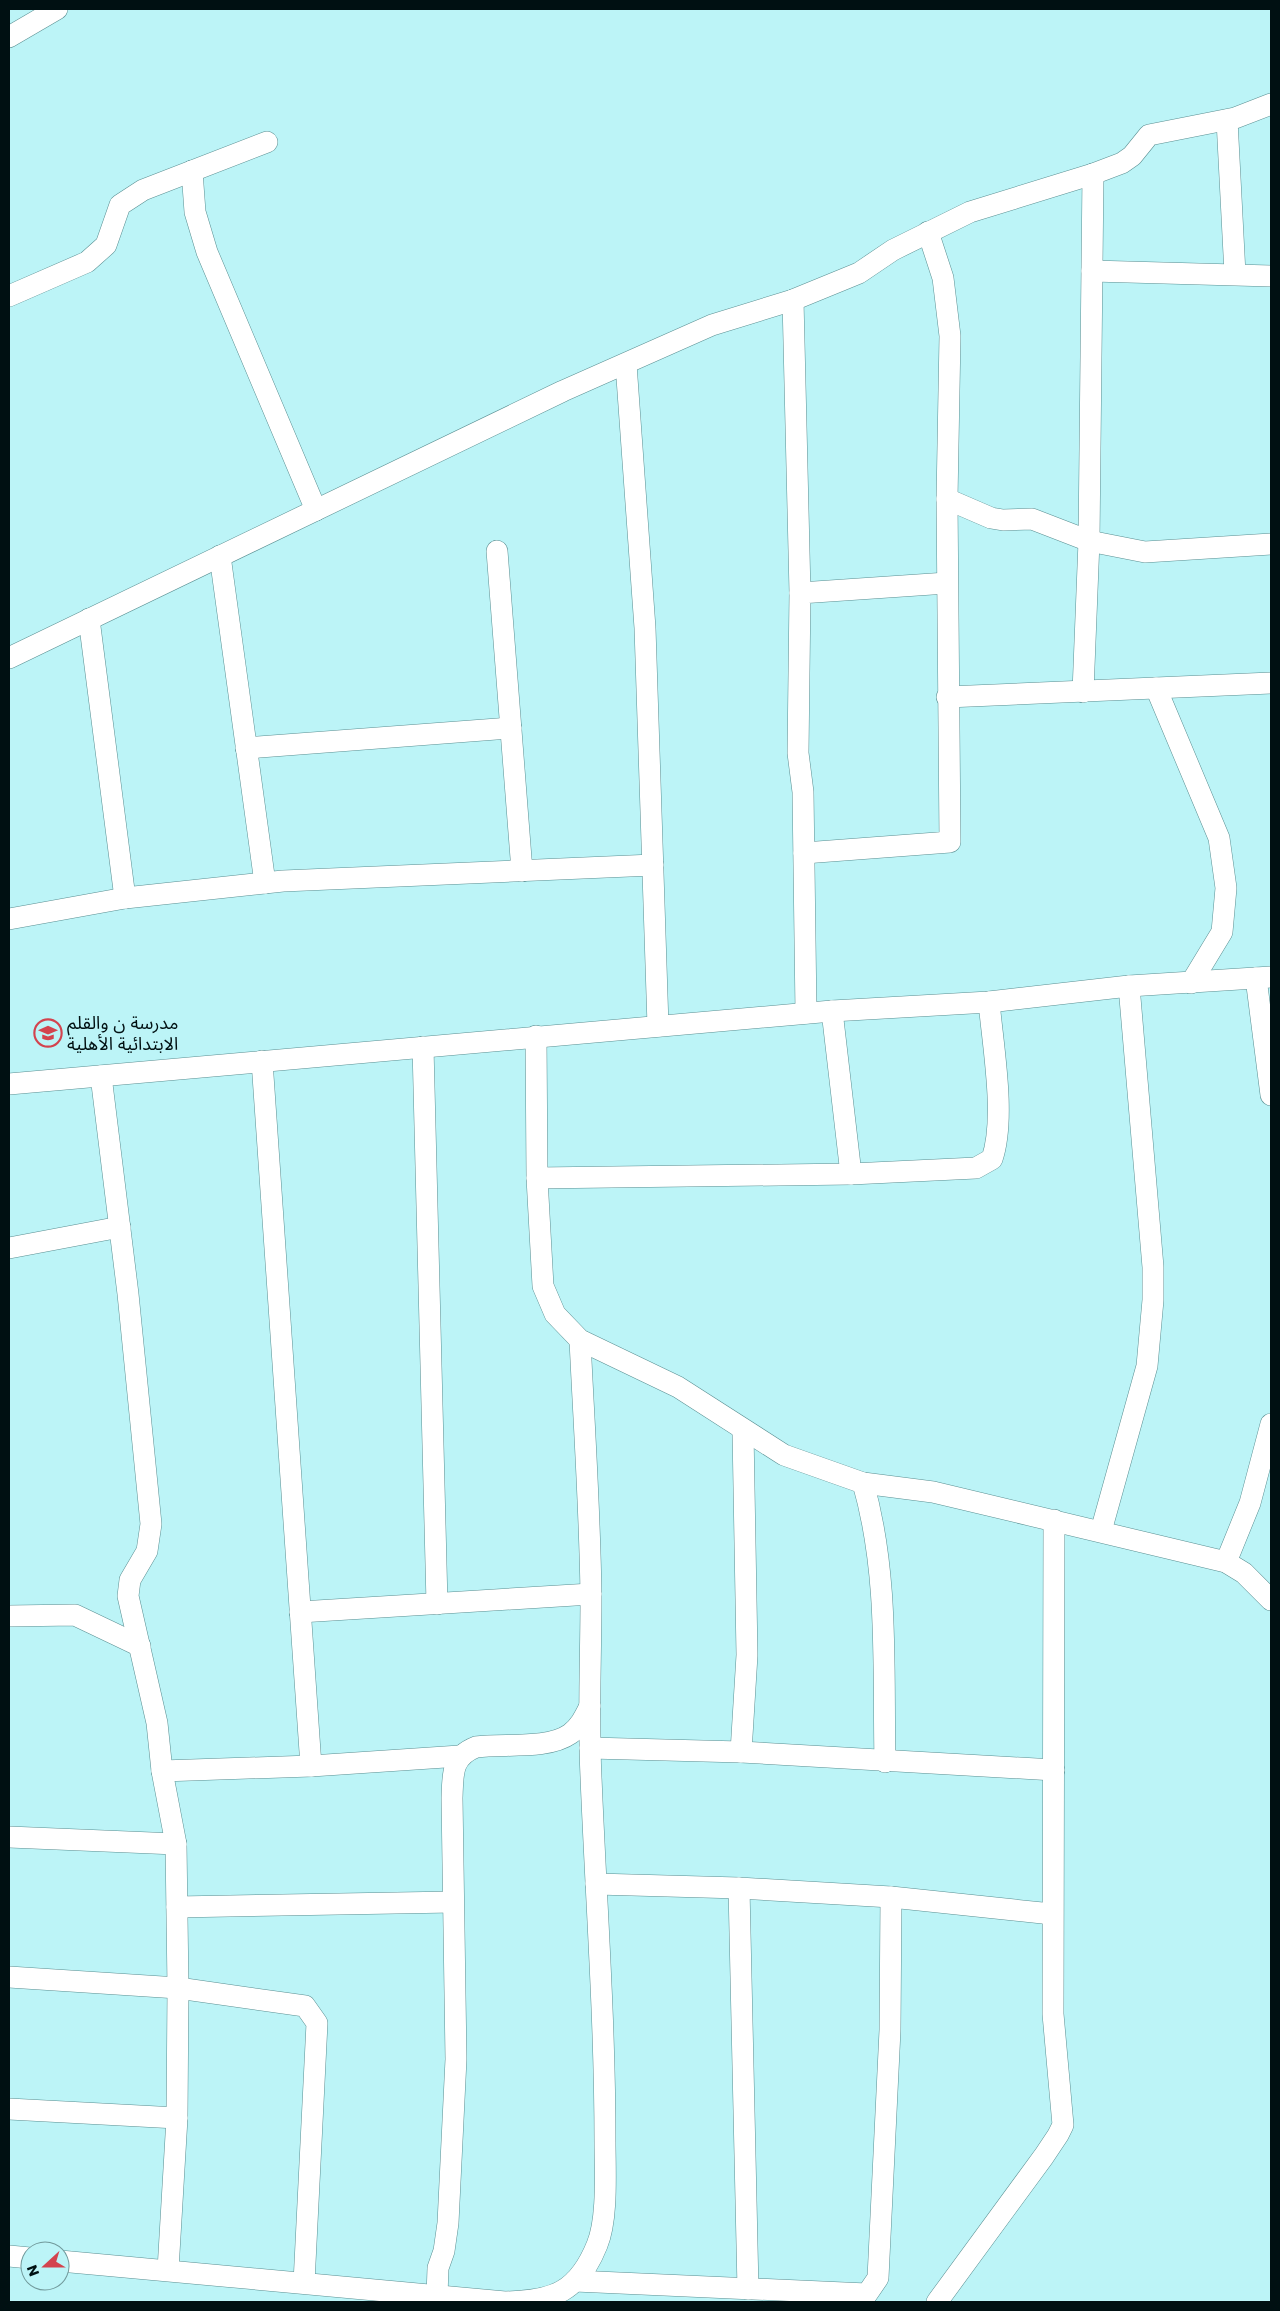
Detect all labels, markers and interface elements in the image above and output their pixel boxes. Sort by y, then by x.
place label: مدرسة ن والقلم الابتدائية الأهلية [67,1010,178,1056]
school or university icon: مدرسة ن والقلم الابتدائية الأهلية [33,1018,63,1048]
north arrow [20,2241,70,2291]
text: N [22,2262,44,2279]

